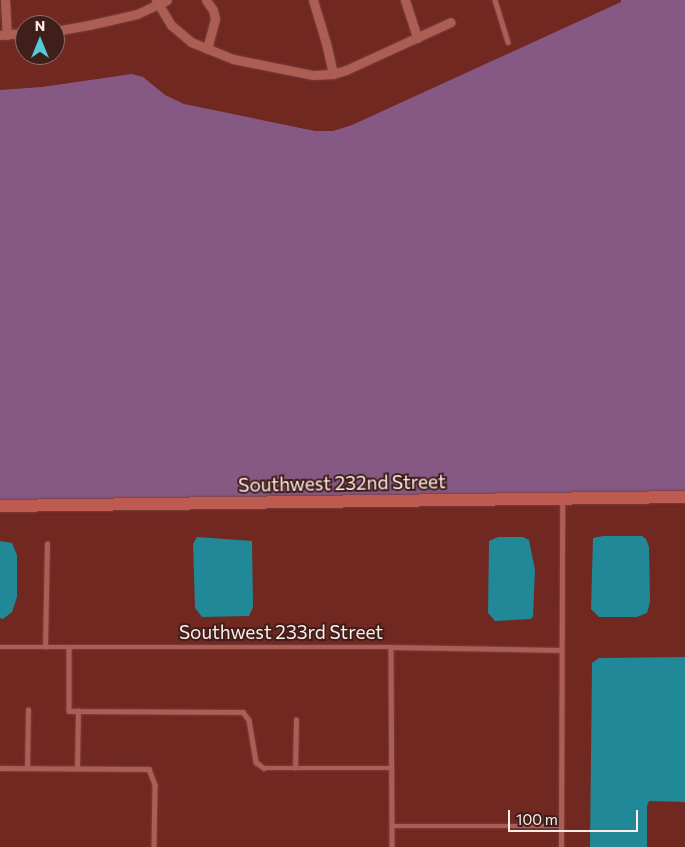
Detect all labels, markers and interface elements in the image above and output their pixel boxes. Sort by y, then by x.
north arrow [15,15,65,65]
text: N [35,17,45,34]
street label: Southwest 232nd Street [238,470,446,496]
street label: Southwest 233rd Street [179,621,383,643]
scale bar [510,800,640,832]
text: 100 m [516,810,558,828]

